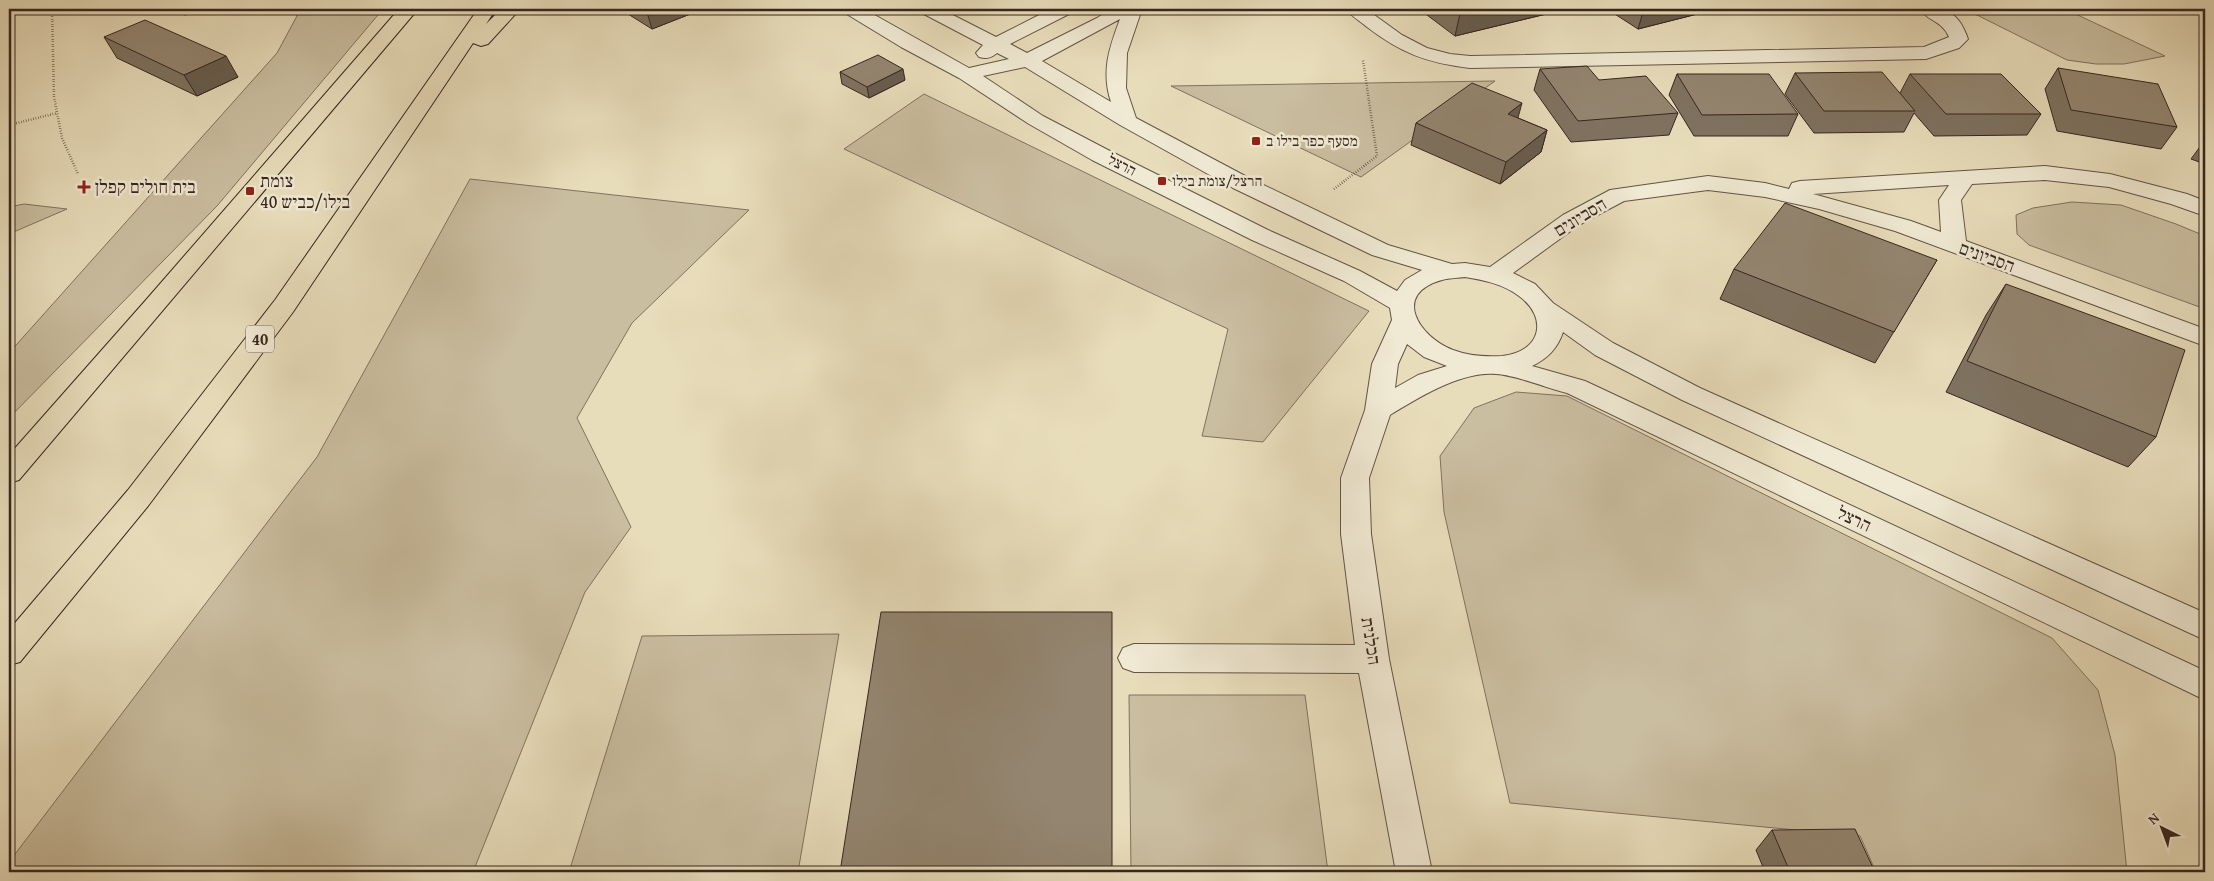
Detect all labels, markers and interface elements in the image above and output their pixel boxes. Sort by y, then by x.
place label: מסעף כפר בילו ב [1266,130,1358,151]
marker: מסעף כפר בילו ב [1250,135,1262,147]
street label: הרצל [1104,148,1140,181]
place label: צומת בילו/כביש 40 [260,167,350,215]
place label: הרצל/צומת בילו [1172,170,1262,191]
place label: בית חולים קפלן [95,173,196,200]
marker: הרצל/צומת בילו [1156,175,1168,187]
marker: בית חולים קפלן [77,180,91,194]
marker: צומת בילו/כביש 40 [244,185,256,197]
street label: הסביונים [1548,190,1611,243]
street label: הסביונים [1955,234,2019,279]
road number: 40 [246,326,274,352]
street label: הרצל [1832,499,1876,538]
street label: הכלנית [1354,615,1389,667]
north arrow [2136,804,2186,854]
text: N [2143,807,2164,829]

